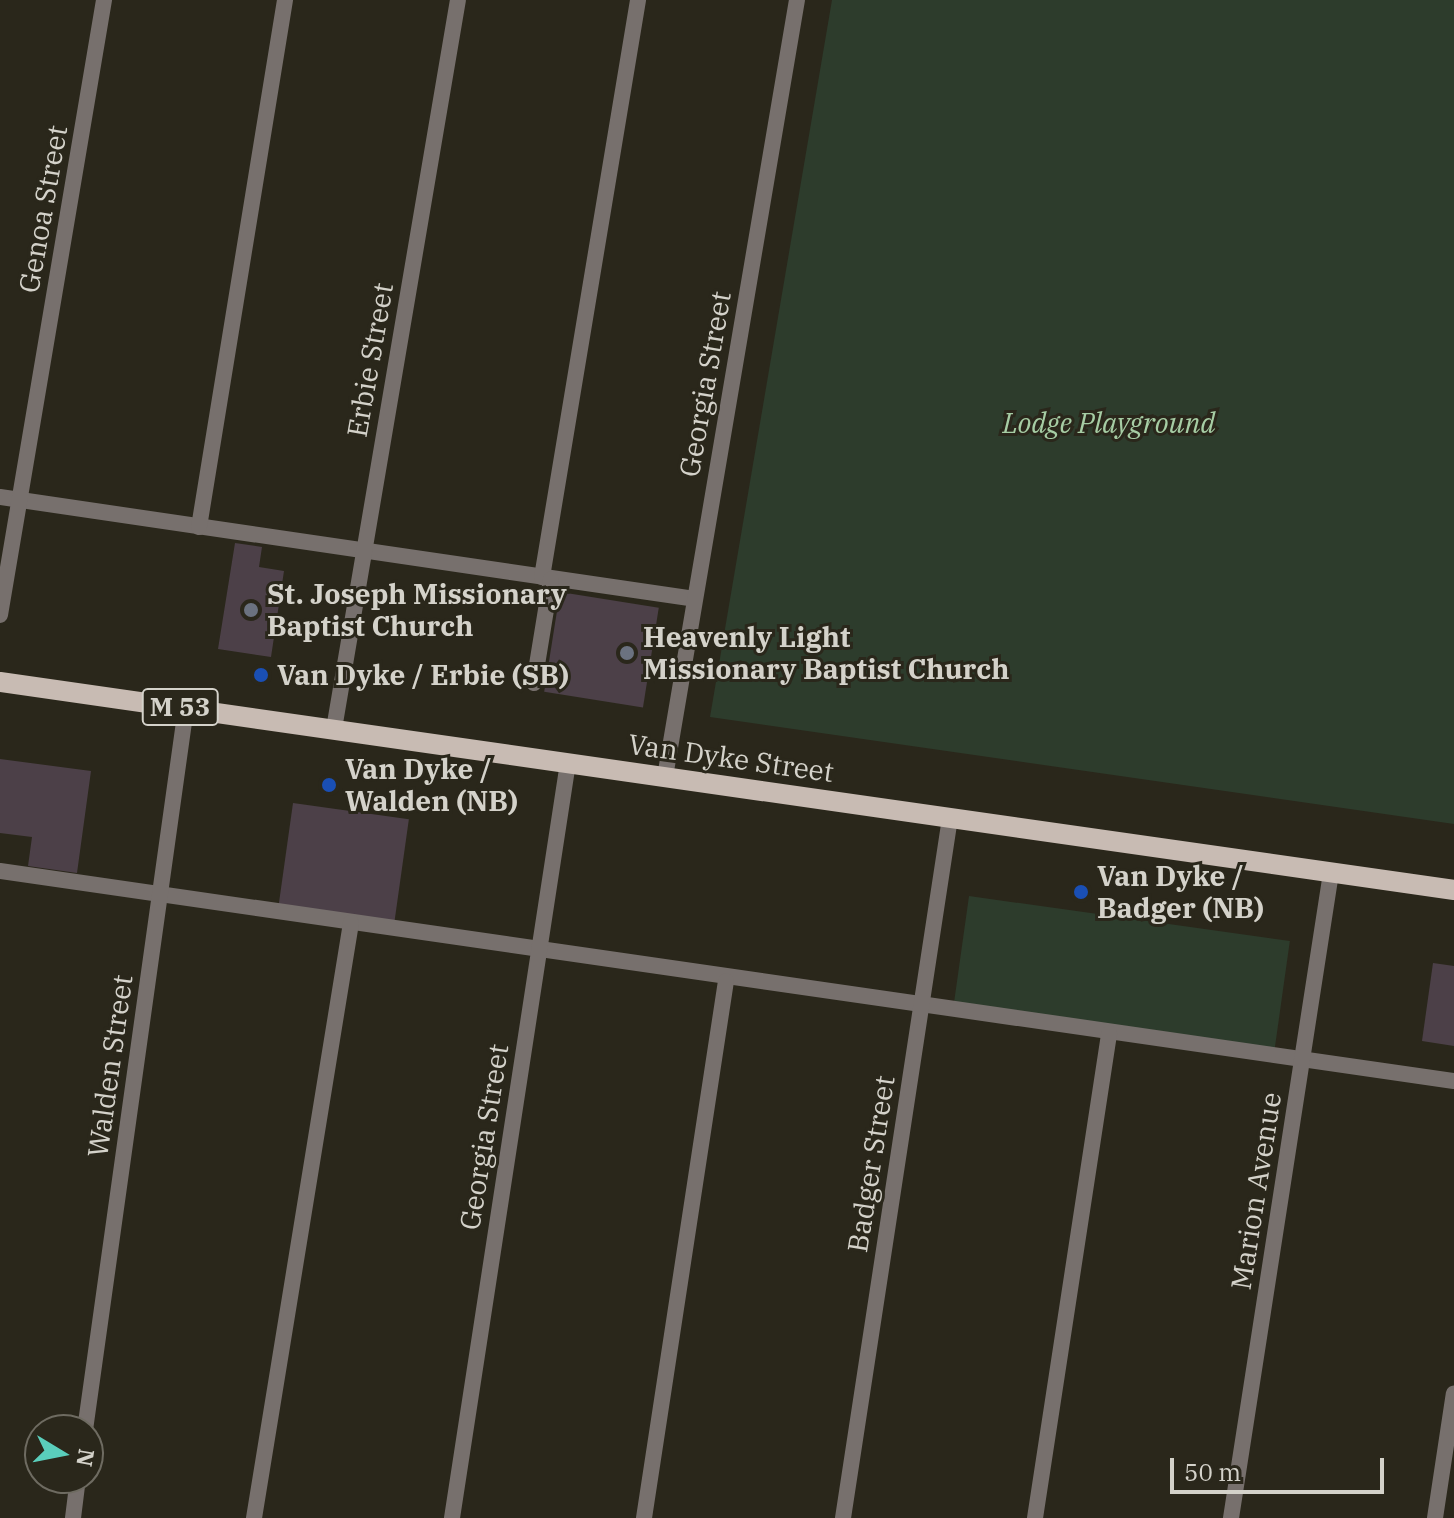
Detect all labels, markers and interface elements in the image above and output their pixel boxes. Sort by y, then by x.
street label: Genoa Street [12,123,74,295]
street label: Erbie Street [340,280,400,440]
street label: Georgia Street [672,289,738,479]
park label: Lodge Playground [1002,406,1216,440]
place label: St. Joseph Missionary Baptist Church [267,577,567,643]
marker: St. Joseph Missionary Baptist Church [242,601,260,619]
place label: Heavenly Light Missionary Baptist Church [643,620,1010,686]
marker: Heavenly Light Missionary Baptist Church [618,644,636,662]
place label: Van Dyke / Erbie (SB) [277,658,569,692]
marker: Van Dyke / Erbie (SB) [252,666,270,684]
road number: M 53 [140,685,220,729]
street label: Van Dyke Street [626,727,836,789]
place label: Van Dyke / Walden (NB) [345,752,518,818]
marker: Van Dyke / Walden (NB) [320,776,338,794]
place label: Van Dyke / Badger (NB) [1097,859,1264,925]
marker: Van Dyke / Badger (NB) [1072,883,1090,901]
street label: Walden Street [81,972,139,1160]
street label: Georgia Street [453,1042,515,1232]
street label: Badger Street [840,1073,902,1255]
street label: Marion Avenue [1224,1090,1288,1292]
north arrow [24,1414,104,1494]
scale bar [1174,1442,1388,1492]
text: N [70,1447,102,1469]
text: 50 m [1184,1456,1241,1488]

